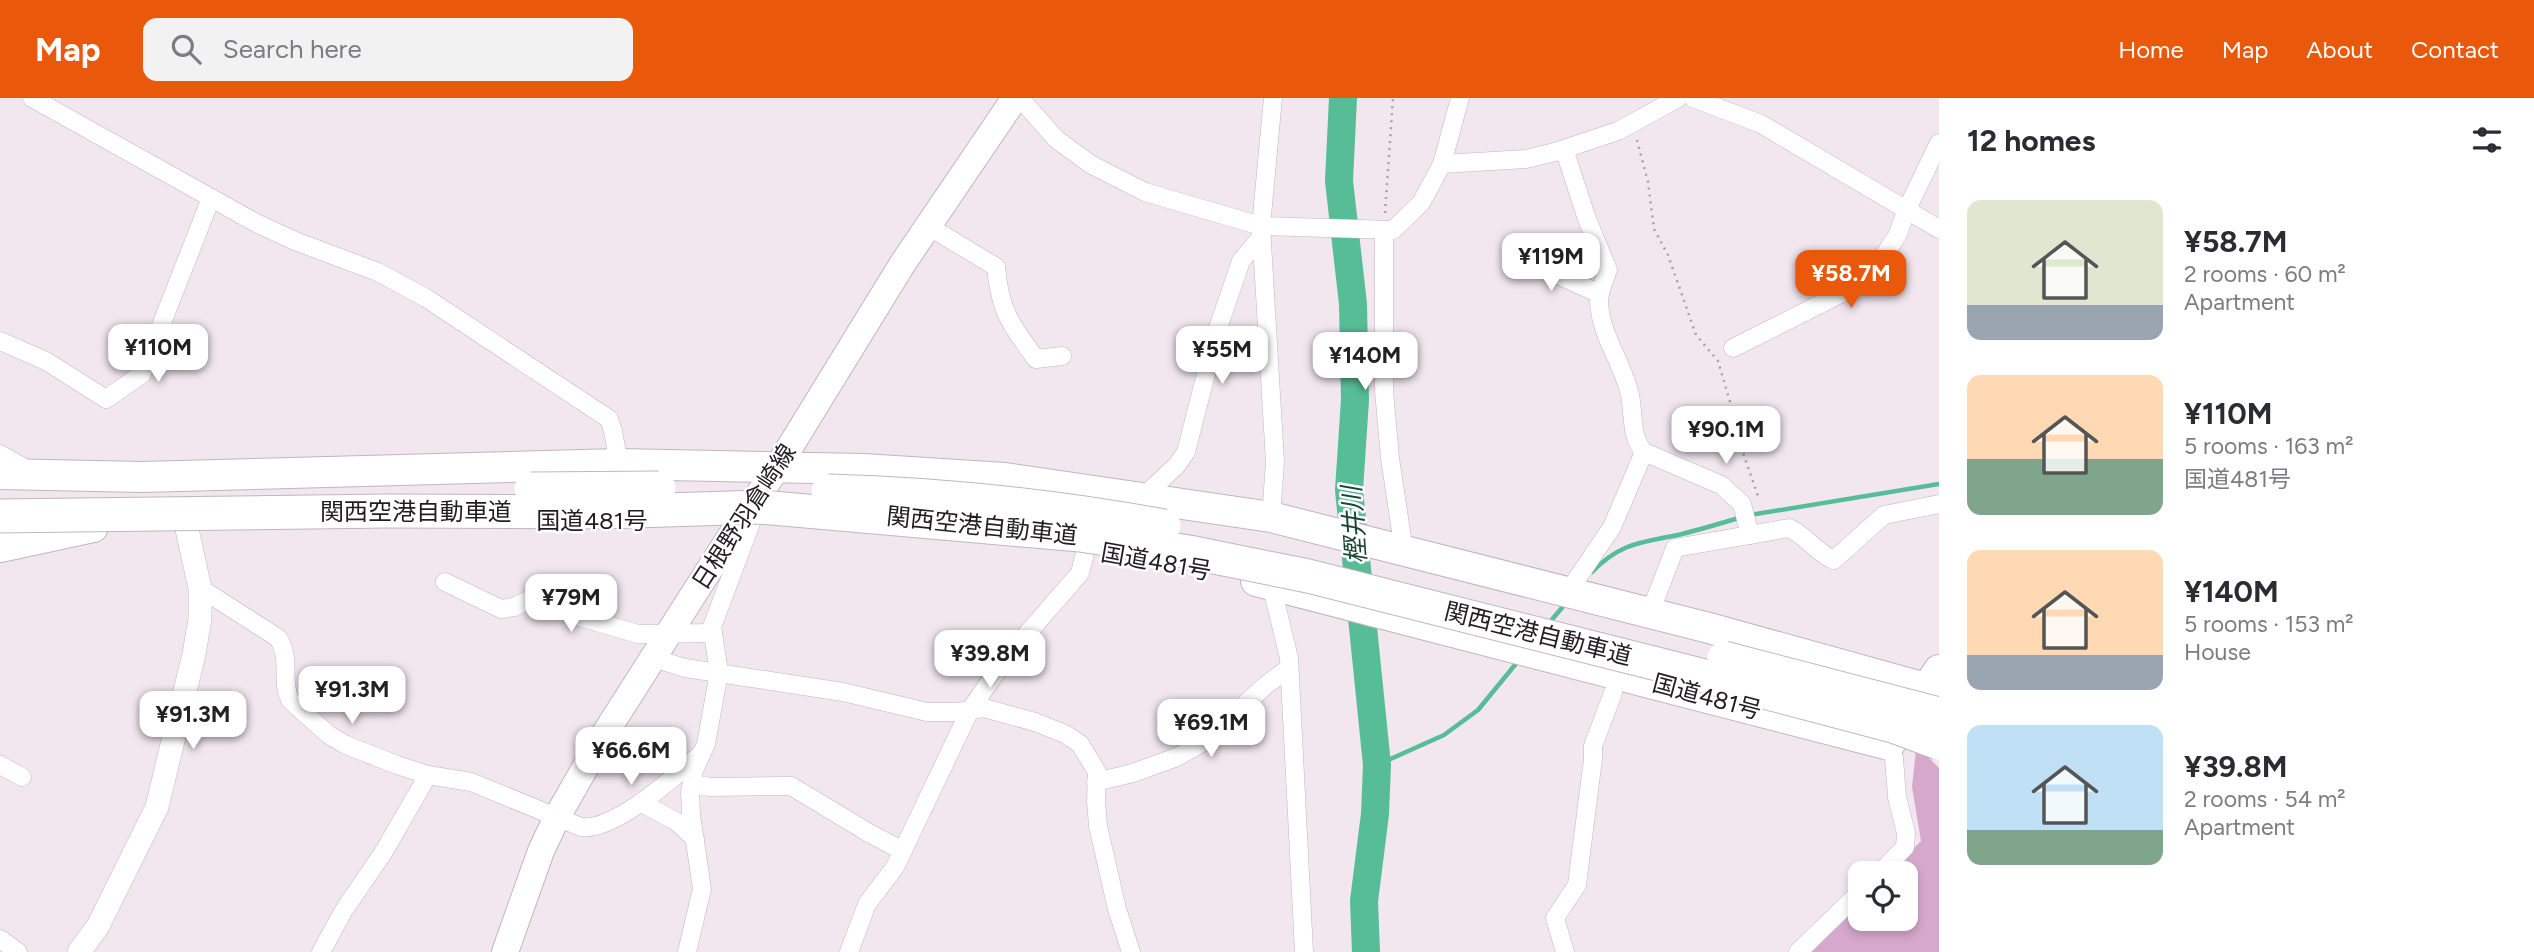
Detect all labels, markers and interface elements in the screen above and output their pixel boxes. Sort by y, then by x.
search box [143,18,633,81]
text: Map [35,30,101,69]
icon: search [167,30,205,68]
text: Search here [223,33,362,65]
text: Home [2118,35,2184,64]
text: Map [2222,35,2268,64]
text: About [2306,35,2373,64]
text: Contact [2411,35,2499,64]
icon: filters [2468,121,2506,159]
text: 12 homes [1967,122,2095,159]
text: ¥58.7M [2184,223,2288,260]
icon: home [2023,228,2107,312]
pin: ¥119M [1502,234,1600,293]
text: ¥119M [1518,242,1584,270]
pin: ¥58.7M [1794,250,1908,310]
text: ¥58.7M [1811,259,1891,287]
text: 2 rooms · 60 m² [2184,260,2346,288]
text: Apartment [2184,288,2295,316]
pin: ¥110M [109,324,207,384]
pin: ¥55M [1181,327,1263,386]
pin: ¥140M [1316,332,1414,392]
text: ¥110M [124,333,192,361]
text: ¥55M [1192,335,1252,363]
text: ¥140M [1329,341,1401,369]
text: ¥110M [2184,395,2272,432]
icon: home [2023,403,2107,487]
pin: ¥90.1M [1669,406,1783,466]
text: ¥90.1M [1687,415,1765,443]
text: 5 rooms · 163 m² [2184,432,2353,460]
street label: 日根野羽倉崎線 [686,438,801,595]
text: 国道481号 [2184,465,2291,493]
water label: 樫井川 [1335,482,1373,565]
street label: 関西空港自動車道 [320,497,512,526]
street label: 関西空港自動車道 [885,501,1079,550]
street label: 国道481号 [536,506,648,535]
street label: 国道481号 [1099,538,1214,585]
text: ¥140M [2184,573,2279,610]
pin: ¥79M [530,574,612,634]
icon: home [2023,578,2107,662]
text: ¥79M [541,583,601,611]
street label: 関西空港自動車道 [1441,596,1635,671]
text: 5 rooms · 153 m² [2184,610,2354,638]
pin: ¥39.8M [933,630,1047,690]
text: House [2184,638,2251,666]
text: ¥39.8M [950,639,1030,667]
pin: ¥91.3M [295,666,409,726]
street label: 国道481号 [1649,668,1765,725]
text: ¥91.3M [315,675,389,703]
pin: ¥91.3M [136,692,250,751]
text: ¥91.3M [156,700,230,728]
pin: ¥69.1M [1154,700,1268,759]
text: ¥69.1M [1173,708,1249,736]
pin: ¥66.6M [574,728,688,787]
text: ¥66.6M [591,736,671,764]
text: ¥39.8M [2184,748,2287,785]
icon: home [2023,753,2107,837]
text: 2 rooms · 54 m² [2184,785,2346,813]
text: Apartment [2184,813,2295,841]
map controls [1848,861,1918,931]
button: locate [1848,861,1918,931]

